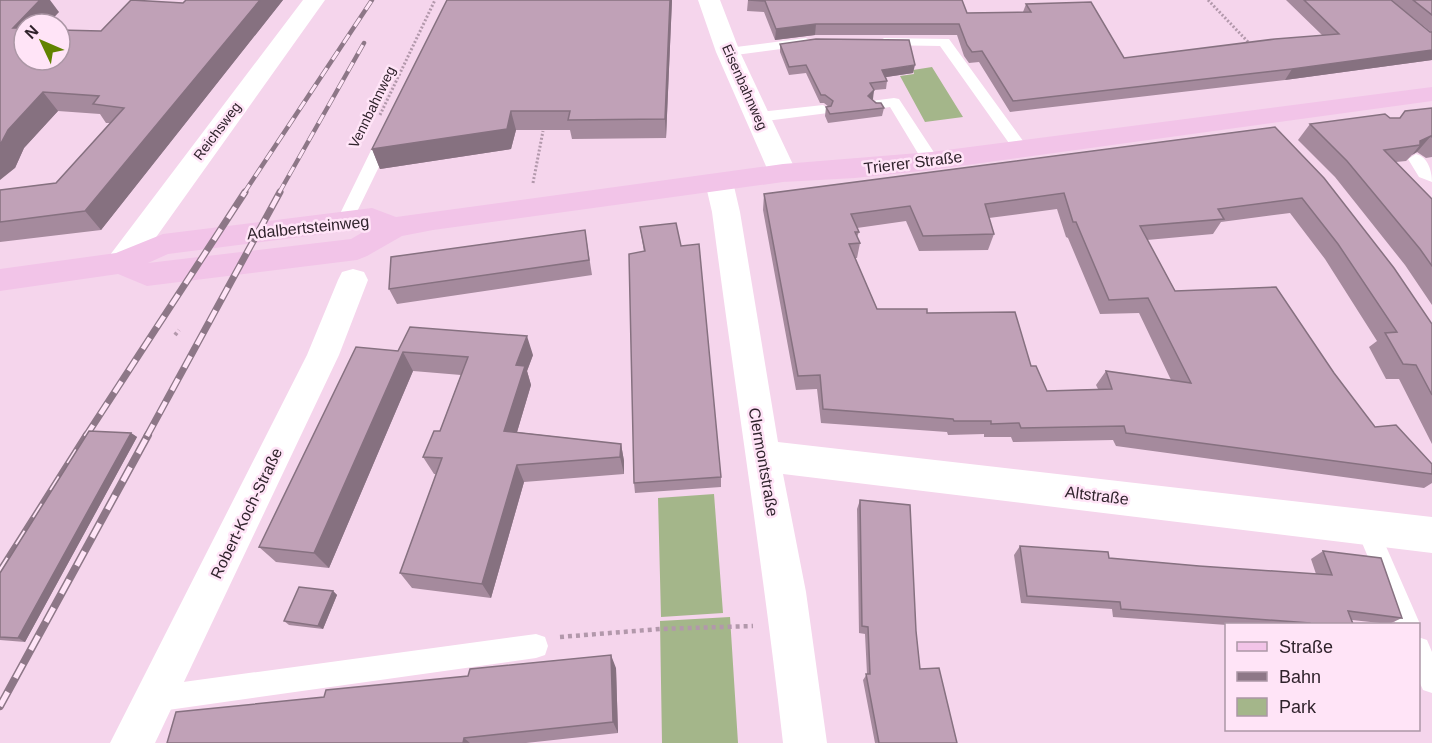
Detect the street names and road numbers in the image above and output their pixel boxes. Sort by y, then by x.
street label: Eisenbahnweg [719,42,771,132]
street label: Vennbahnweg [345,64,399,150]
street label: Reichsweg [190,99,244,163]
street label: Trierer Straße [863,148,963,177]
street label: Adalbertsteinweg [246,213,370,242]
street label: Clermontstraße [746,406,781,518]
street label: Robert-Koch-Straße [207,445,286,581]
street label: Altstraße [1064,483,1130,508]

